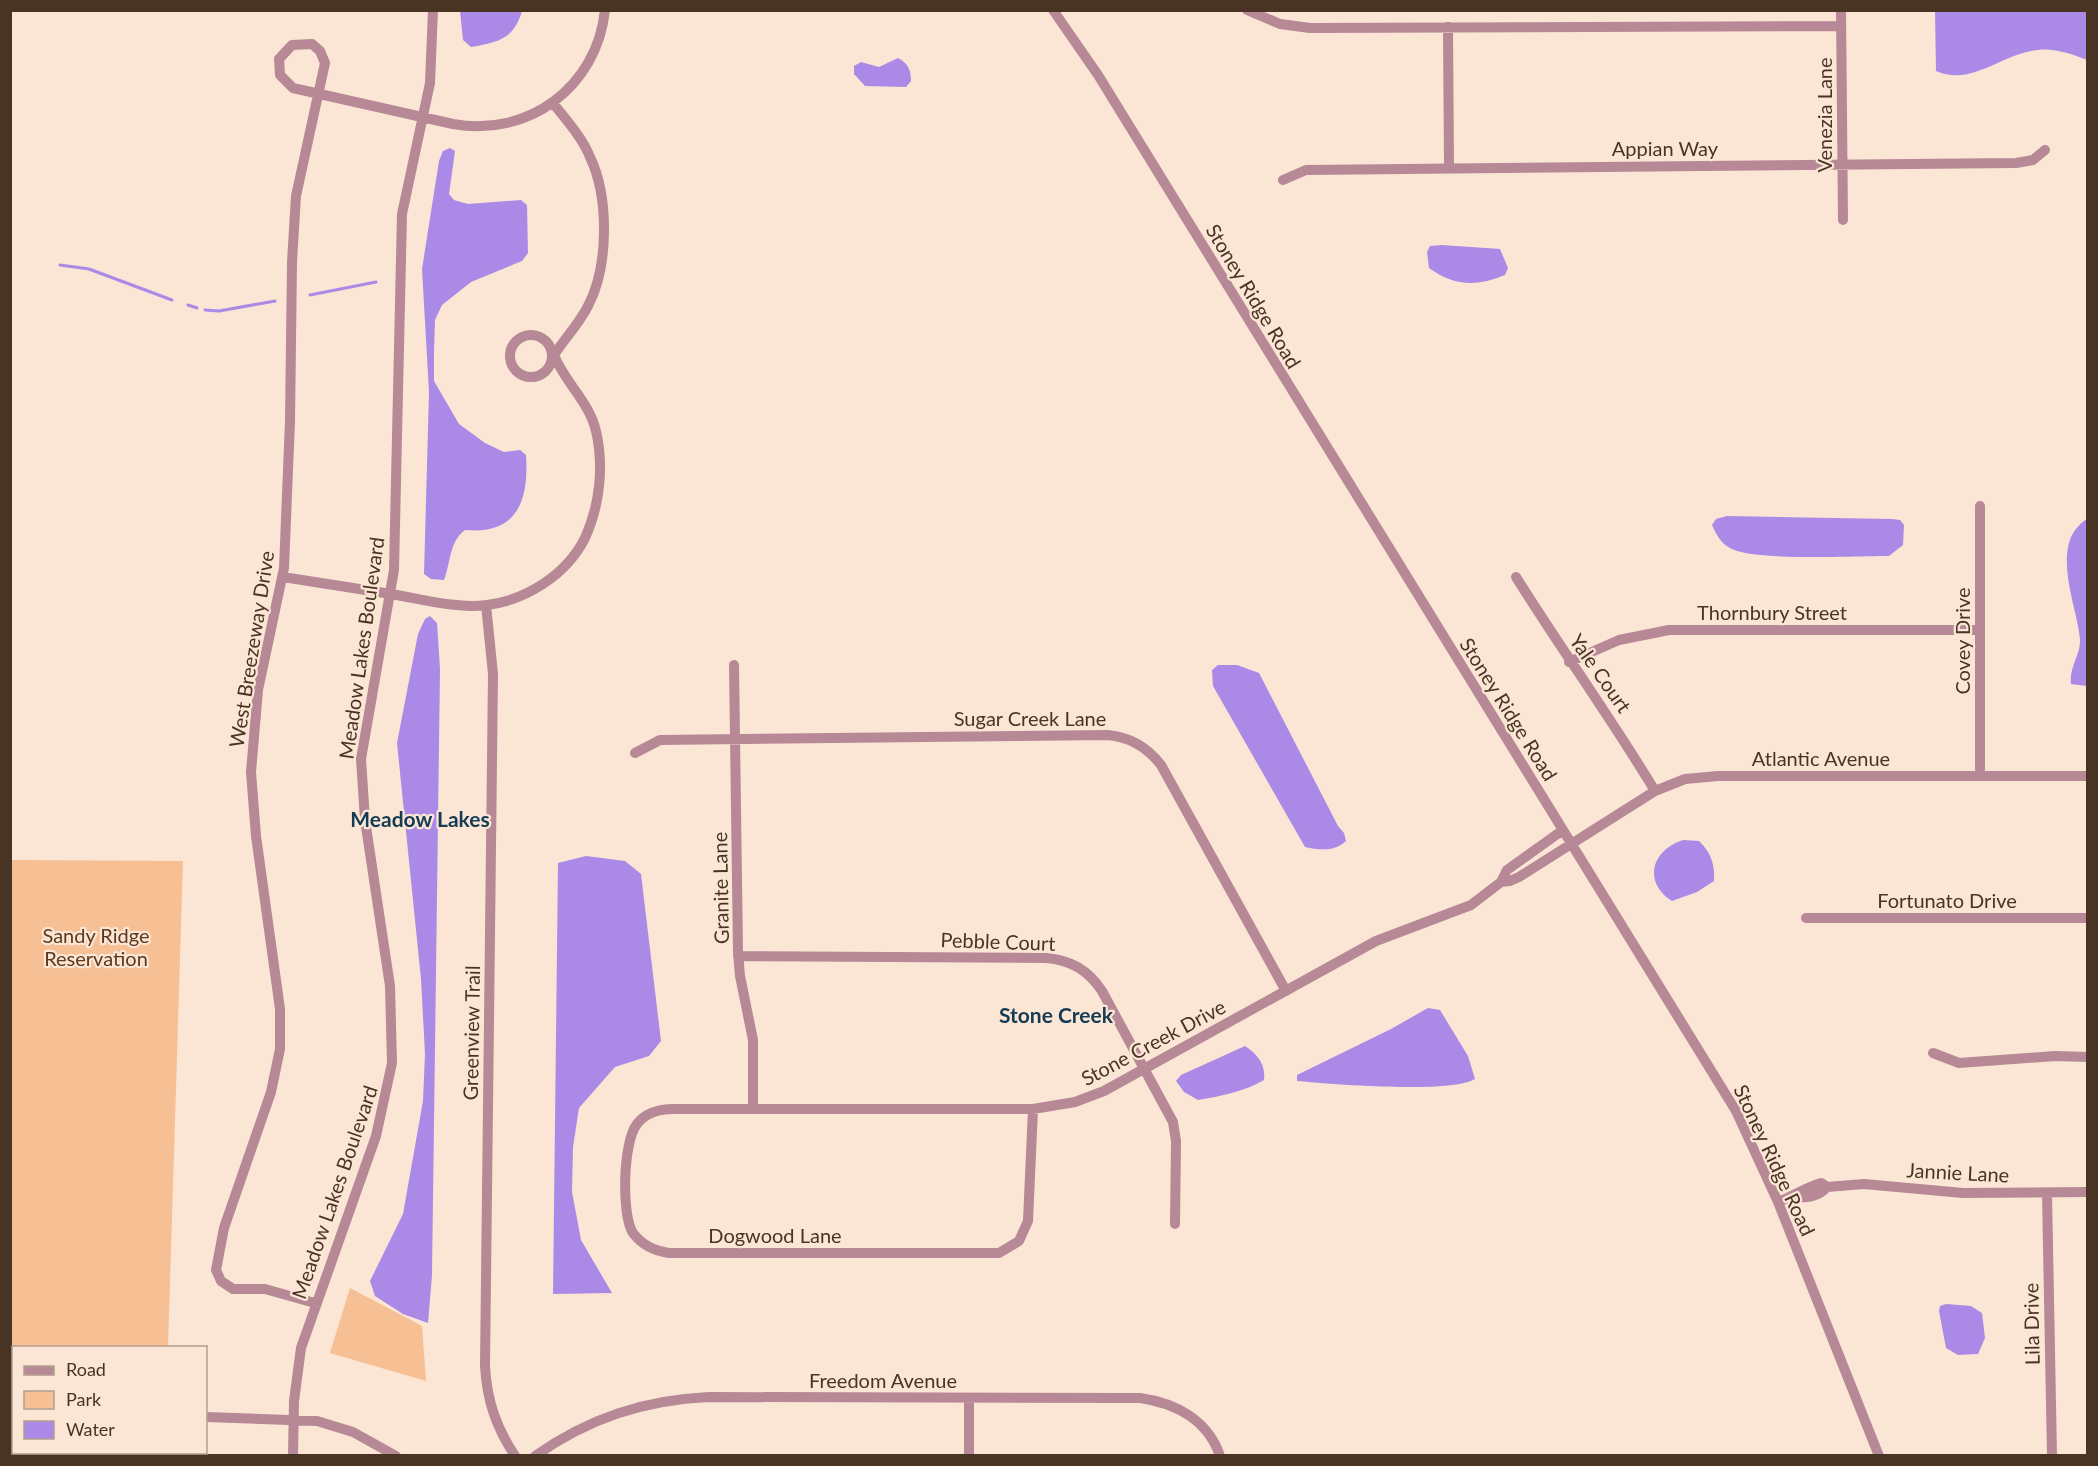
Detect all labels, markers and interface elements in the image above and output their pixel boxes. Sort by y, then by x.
street label: Venezia Lane [1812,57,1836,173]
street label: Appian Way [1612,136,1719,160]
street label: Stoney Ridge Road [1201,220,1307,372]
street label: Meadow Lakes Boulevard [334,535,388,761]
street label: West Breezeway Drive [224,549,278,749]
street label: Covey Drive [1950,587,1974,695]
street label: Thornbury Street [1697,600,1847,624]
street label: Yale Court [1565,629,1637,717]
street label: Stoney Ridge Road [1455,633,1563,785]
street label: Sugar Creek Lane [954,706,1106,730]
street label: Atlantic Avenue [1752,746,1890,770]
district label: Meadow Lakes [350,806,490,831]
street label: Granite Lane [707,832,733,944]
street label: Fortunato Drive [1877,888,2017,912]
park label: Sandy Ridge Reservation [42,923,150,970]
street label: Pebble Court [940,927,1056,955]
street label: Greenview Trail [458,965,484,1101]
street label: Stone Creek Drive [1077,994,1229,1090]
district label: Stone Creek [999,1002,1114,1027]
street label: Stoney Ridge Road [1729,1081,1821,1239]
street label: Meadow Lakes Boulevard [286,1082,382,1302]
street label: Jannie Lane [1906,1157,2010,1187]
street label: Dogwood Lane [708,1223,842,1247]
street label: Lila Drive [2018,1283,2044,1365]
legend [12,1346,207,1454]
text: Road [66,1358,106,1380]
street label: Freedom Avenue [809,1368,957,1392]
text: Park [66,1388,102,1410]
text: Water [66,1418,115,1440]

